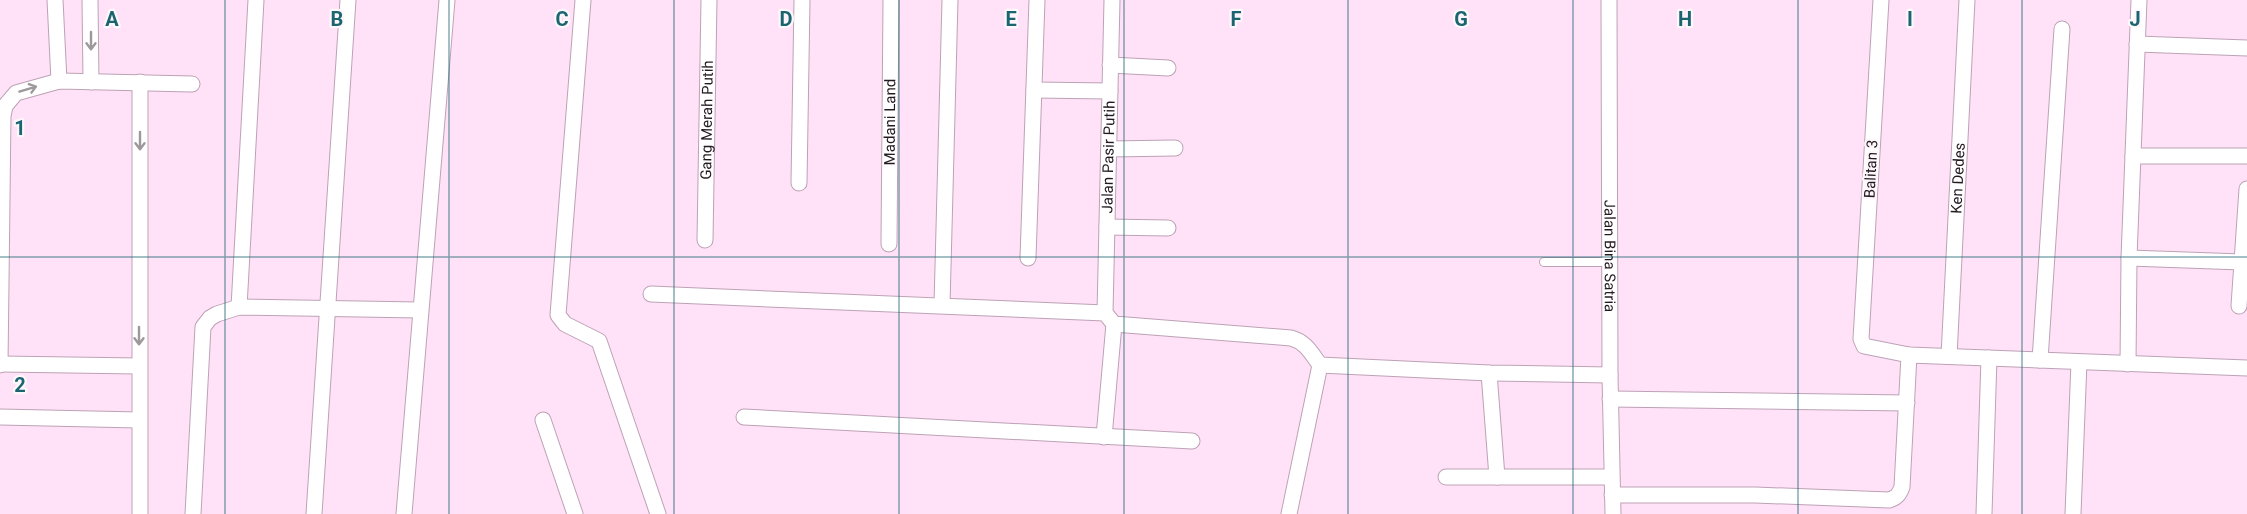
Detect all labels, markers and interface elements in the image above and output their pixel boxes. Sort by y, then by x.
text: A [105,7,119,31]
text: B [331,7,343,31]
text: C [555,7,569,31]
text: D [780,7,793,31]
text: E [1005,7,1017,31]
text: F [1231,7,1242,31]
text: G [1454,7,1468,31]
text: H [1678,7,1692,31]
text: I [1907,7,1913,31]
text: J [2129,7,2141,31]
one-way arrow [85,30,97,50]
street label: Gang Merah Putih [697,60,717,180]
street label: Madani Land [881,79,899,165]
one-way arrow [18,83,37,94]
street label: Jalan Pasir Putih [1098,101,1119,214]
text: 1 [14,116,26,140]
one-way arrow [134,130,145,150]
street label: Balitan 3 [1860,139,1882,199]
street label: Ken Dedes [1947,142,1969,214]
street label: Jalan Bina Satria [1601,200,1619,312]
one-way arrow [133,325,145,345]
text: 2 [14,373,26,397]

